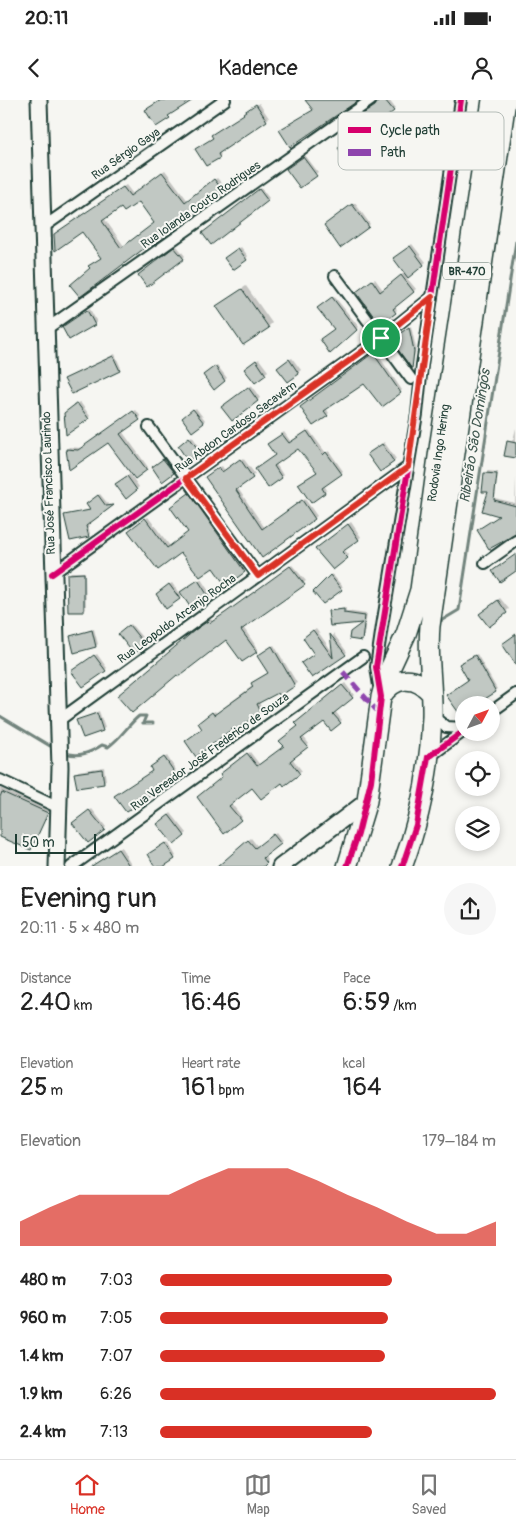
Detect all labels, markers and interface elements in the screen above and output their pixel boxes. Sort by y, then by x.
text: 20:11 [25,6,69,30]
icon: back [20,54,48,82]
text: Kadence [218,54,298,82]
icon: person [468,54,496,82]
legend [338,112,504,170]
text: Cycle path [380,122,440,139]
street label: Rua Sérgio Gaya [89,125,164,183]
text: Path [380,144,405,161]
street label: Rua Iolanda Couto Rodrigues [138,158,264,252]
road number: BR-470 [443,262,491,280]
pin [360,317,402,359]
icon: arrive [367,324,395,352]
water label: Ribeirão São Domingos [456,366,494,504]
street label: Rua Abdon Cardoso Sacavém [172,378,300,476]
street label: Rodovia Ingo Hering [425,403,453,503]
street label: Rua José Francisco Laurindo [39,411,59,555]
street label: Rua Leopoldo Arcanjo Rocha [115,571,239,667]
street label: Rua Vereador José Frederico de Souza [128,689,292,814]
north arrow [455,696,500,741]
map controls [455,696,500,851]
button: locate [455,751,500,796]
button: layers [455,806,500,851]
scale bar [15,832,96,855]
text: 50 m [22,834,55,851]
text: Evening run [20,881,157,916]
button: share [444,883,496,935]
text: 20:11 · 5 × 480 m [20,918,139,938]
text: Distance [20,970,71,987]
text: Time [181,970,211,987]
text: Pace [343,970,370,987]
text: 2.40 [20,987,71,1018]
text: 16:46 [181,987,241,1018]
text: 6:59 [343,987,390,1018]
text: km [71,997,92,1014]
text: /km [390,997,417,1014]
text: Elevation [20,1055,73,1072]
text: Heart rate [181,1055,240,1072]
text: kcal [343,1055,365,1072]
text: 25 [20,1072,48,1103]
text: 161 [181,1072,215,1103]
text: 164 [343,1072,381,1103]
text: m [48,1082,63,1099]
text: bpm [215,1082,244,1099]
text: Elevation [20,1131,81,1151]
text: 179–184 m [422,1131,496,1151]
text: 480 m [20,1270,66,1290]
text: 7:03 [100,1270,133,1290]
text: 960 m [20,1308,66,1328]
text: 7:05 [100,1308,132,1328]
text: 1.4 km [20,1346,63,1366]
text: 7:07 [100,1346,132,1366]
text: 1.9 km [20,1384,62,1404]
text: 6:26 [100,1384,132,1404]
text: 2.4 km [20,1422,66,1442]
text: 7:13 [100,1422,128,1442]
tab: Home [70,1471,105,1518]
tab: Map [244,1471,272,1518]
tab: Saved [412,1471,446,1518]

